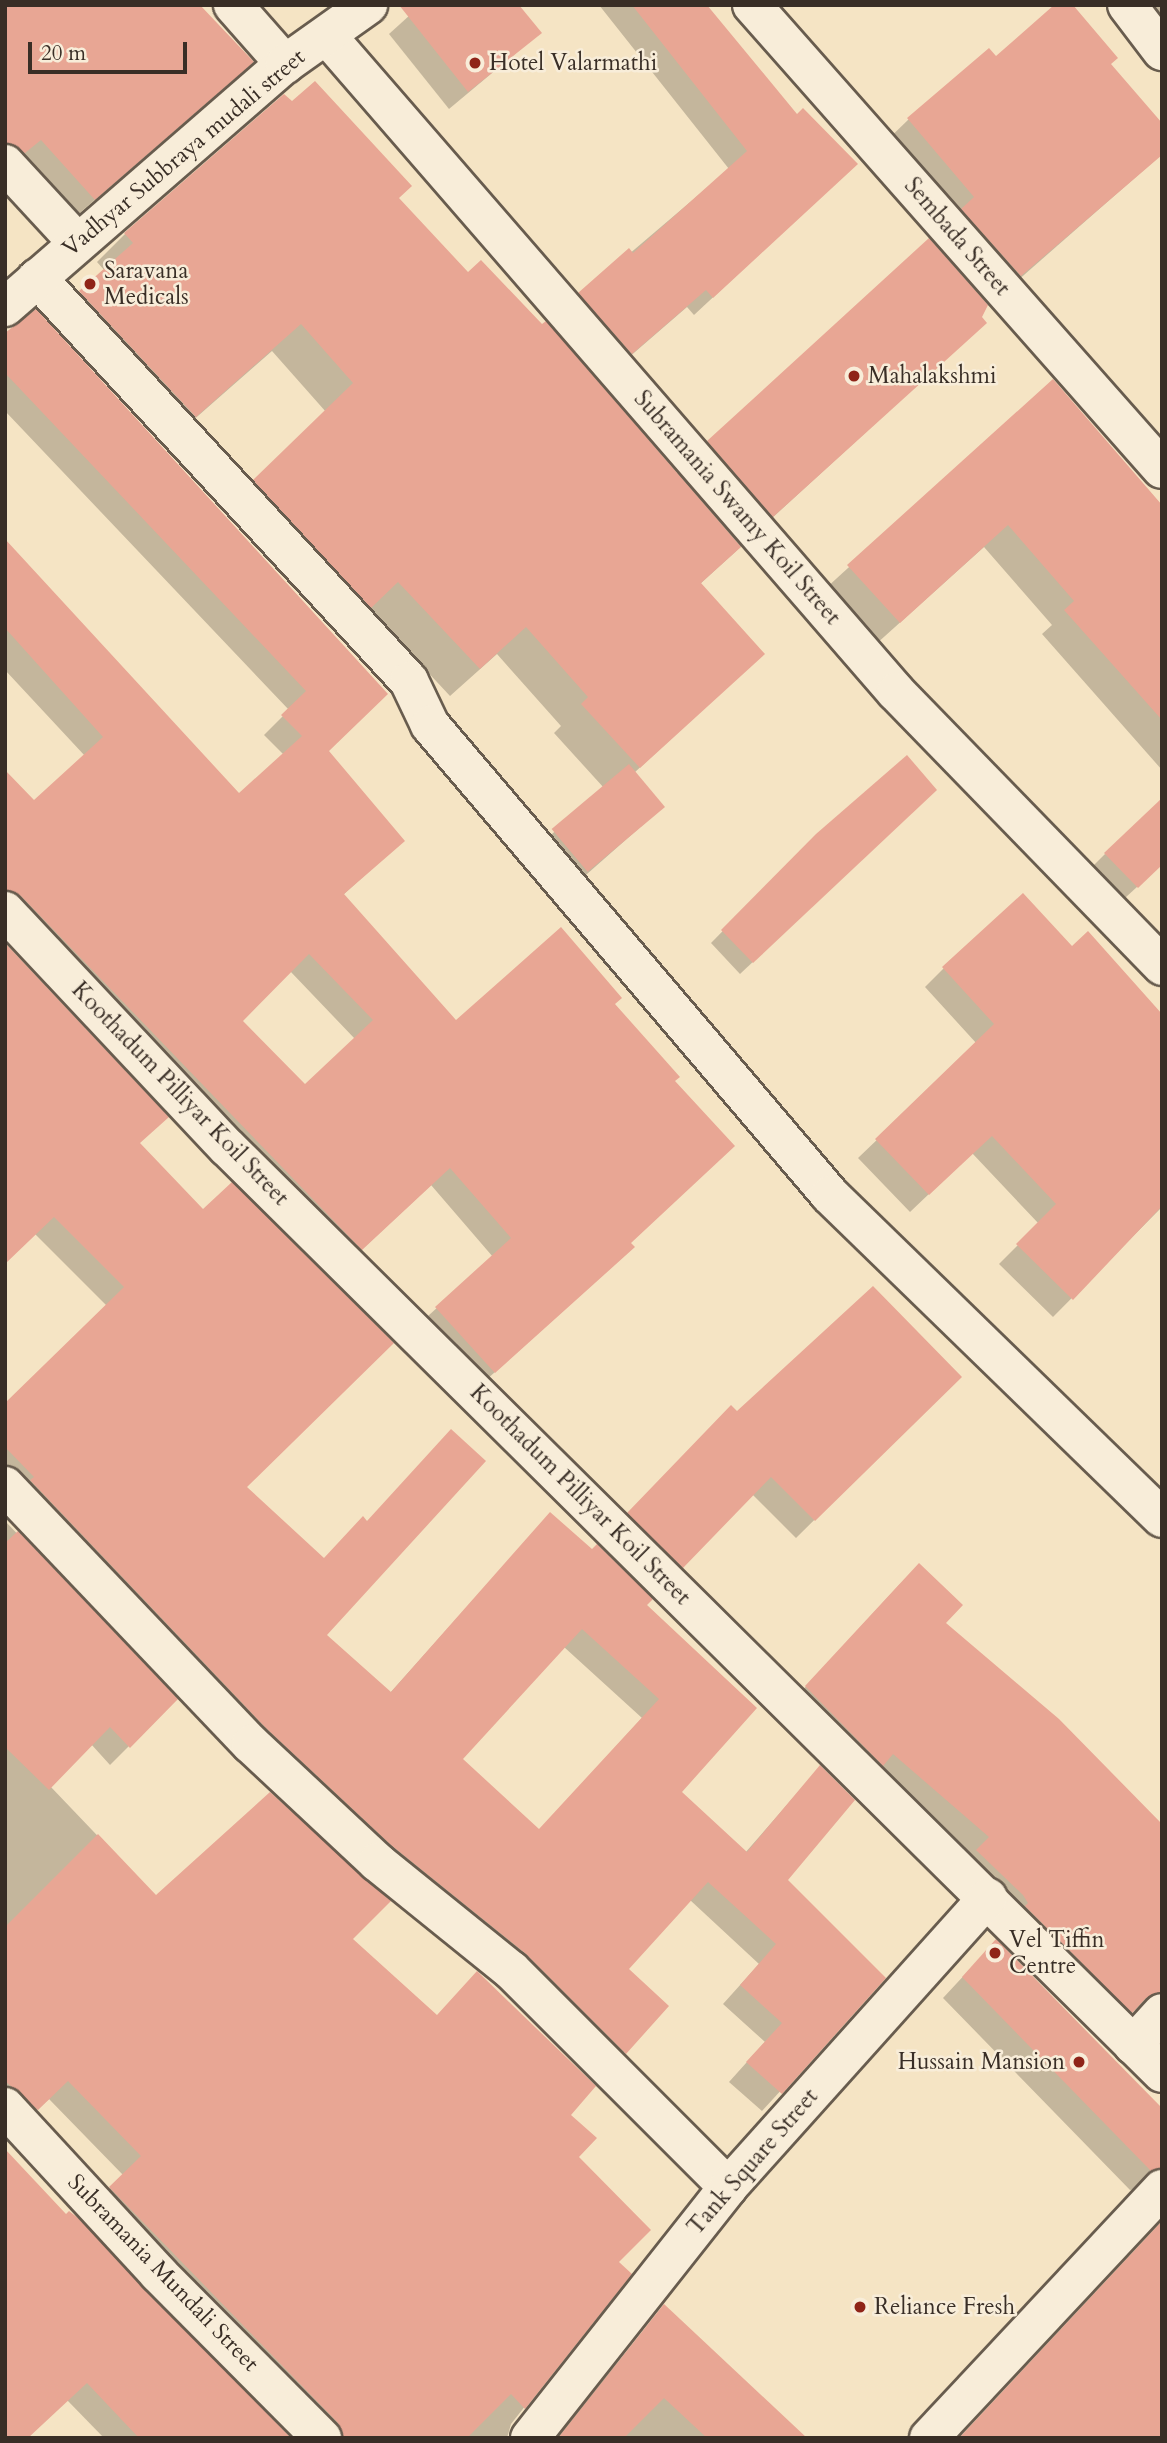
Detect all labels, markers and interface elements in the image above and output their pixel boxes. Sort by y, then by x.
scale bar [32,28,191,72]
text: 20 m [41,39,86,68]
street label: Vadhyar Subbraya mudali street [57,43,311,263]
place label: Hotel Valarmathi [489,49,657,77]
marker: Hotel Valarmathi [467,55,483,71]
street label: Sembada Street [898,172,1016,302]
place label: Saravana Medicals [104,257,189,311]
marker: Saravana Medicals [82,276,98,292]
place label: Mahalakshmi [868,362,996,390]
marker: Mahalakshmi [846,368,862,384]
street label: Subramania Swamy Koil Street [628,385,846,631]
street label: Koothadum Pilliyar Koil Street [66,976,294,1212]
street label: Koothadum Pilliyar Koil Street [464,1379,696,1611]
place label: Vel Tiffin Centre [1009,1926,1105,1980]
marker: Vel Tiffin Centre [987,1945,1003,1961]
place label: Hussain Mansion [898,2048,1065,2076]
marker: Hussain Mansion [1071,2054,1087,2070]
street label: Tank Square Street [682,2083,824,2241]
street label: Subramania Mundali Street [62,2169,264,2377]
place label: Reliance Fresh [874,2293,1015,2321]
marker: Reliance Fresh [852,2299,868,2315]

